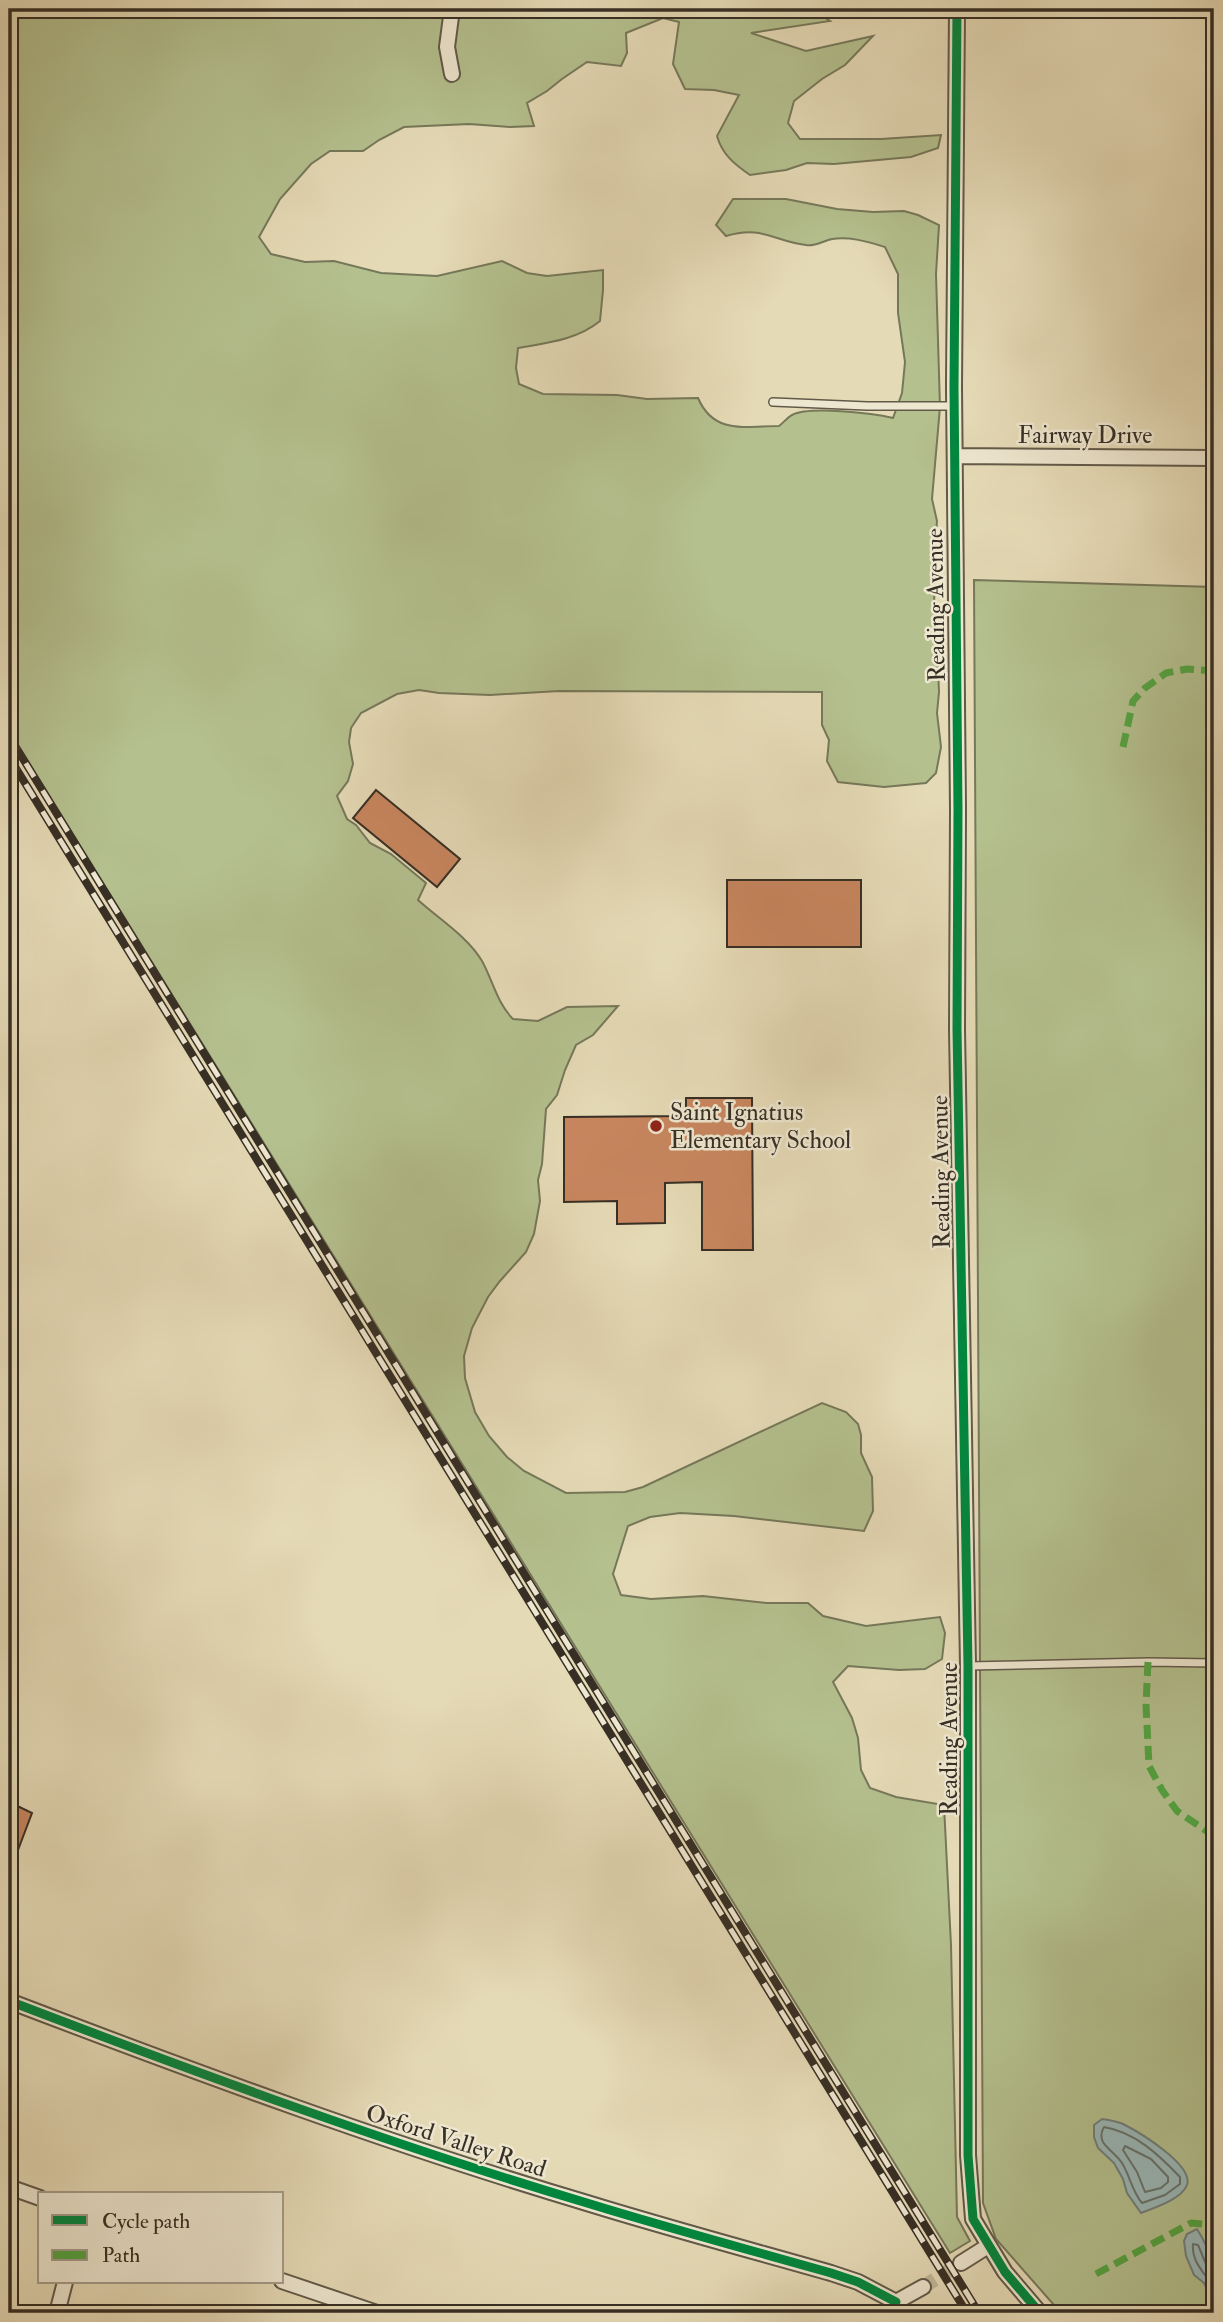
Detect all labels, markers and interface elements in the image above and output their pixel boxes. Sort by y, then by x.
street label: Fairway Drive [1018,420,1152,451]
street label: Reading Avenue [919,528,953,682]
street label: Reading Avenue [924,1095,958,1249]
place label: Saint Ignatius Elementary School [670,1097,851,1156]
marker: Saint Ignatius Elementary School [648,1118,664,1134]
street label: Reading Avenue [934,1662,965,1816]
street label: Oxford Valley Road [362,2097,550,2185]
legend [38,2192,284,2284]
text: Cycle path [102,2208,190,2235]
text: Path [102,2242,140,2269]

